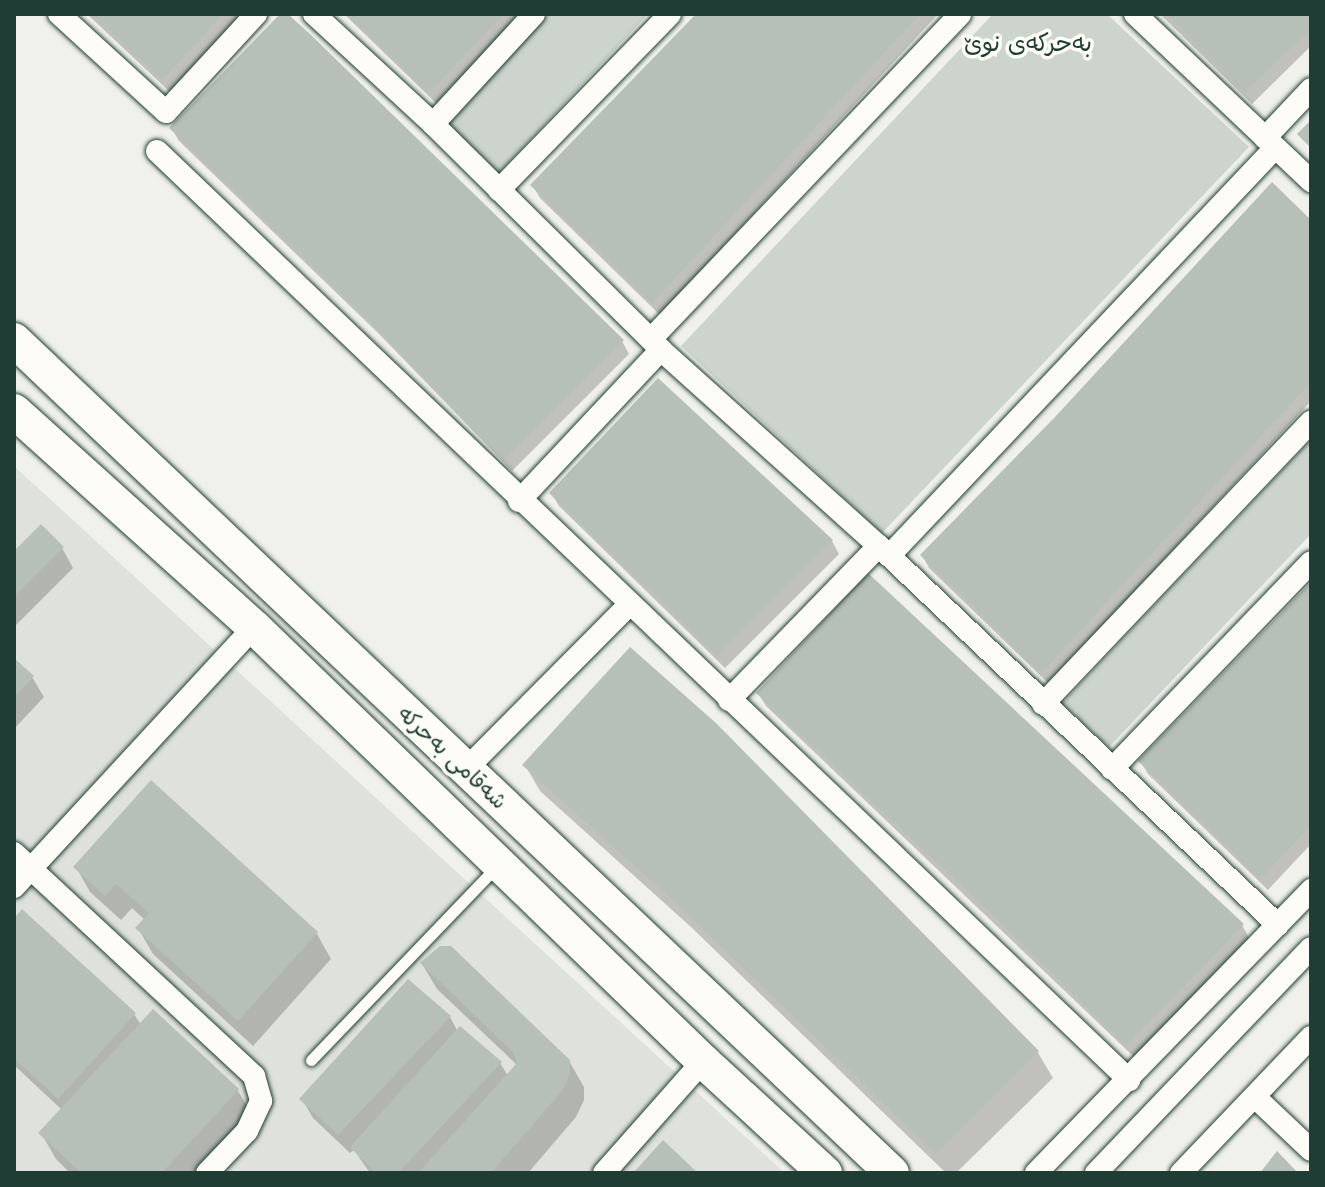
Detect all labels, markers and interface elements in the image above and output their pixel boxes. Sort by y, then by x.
district label: بەحرکەی نوێ [964,28,1092,56]
street label: شەقامی بەحرکە [394,699,514,813]

